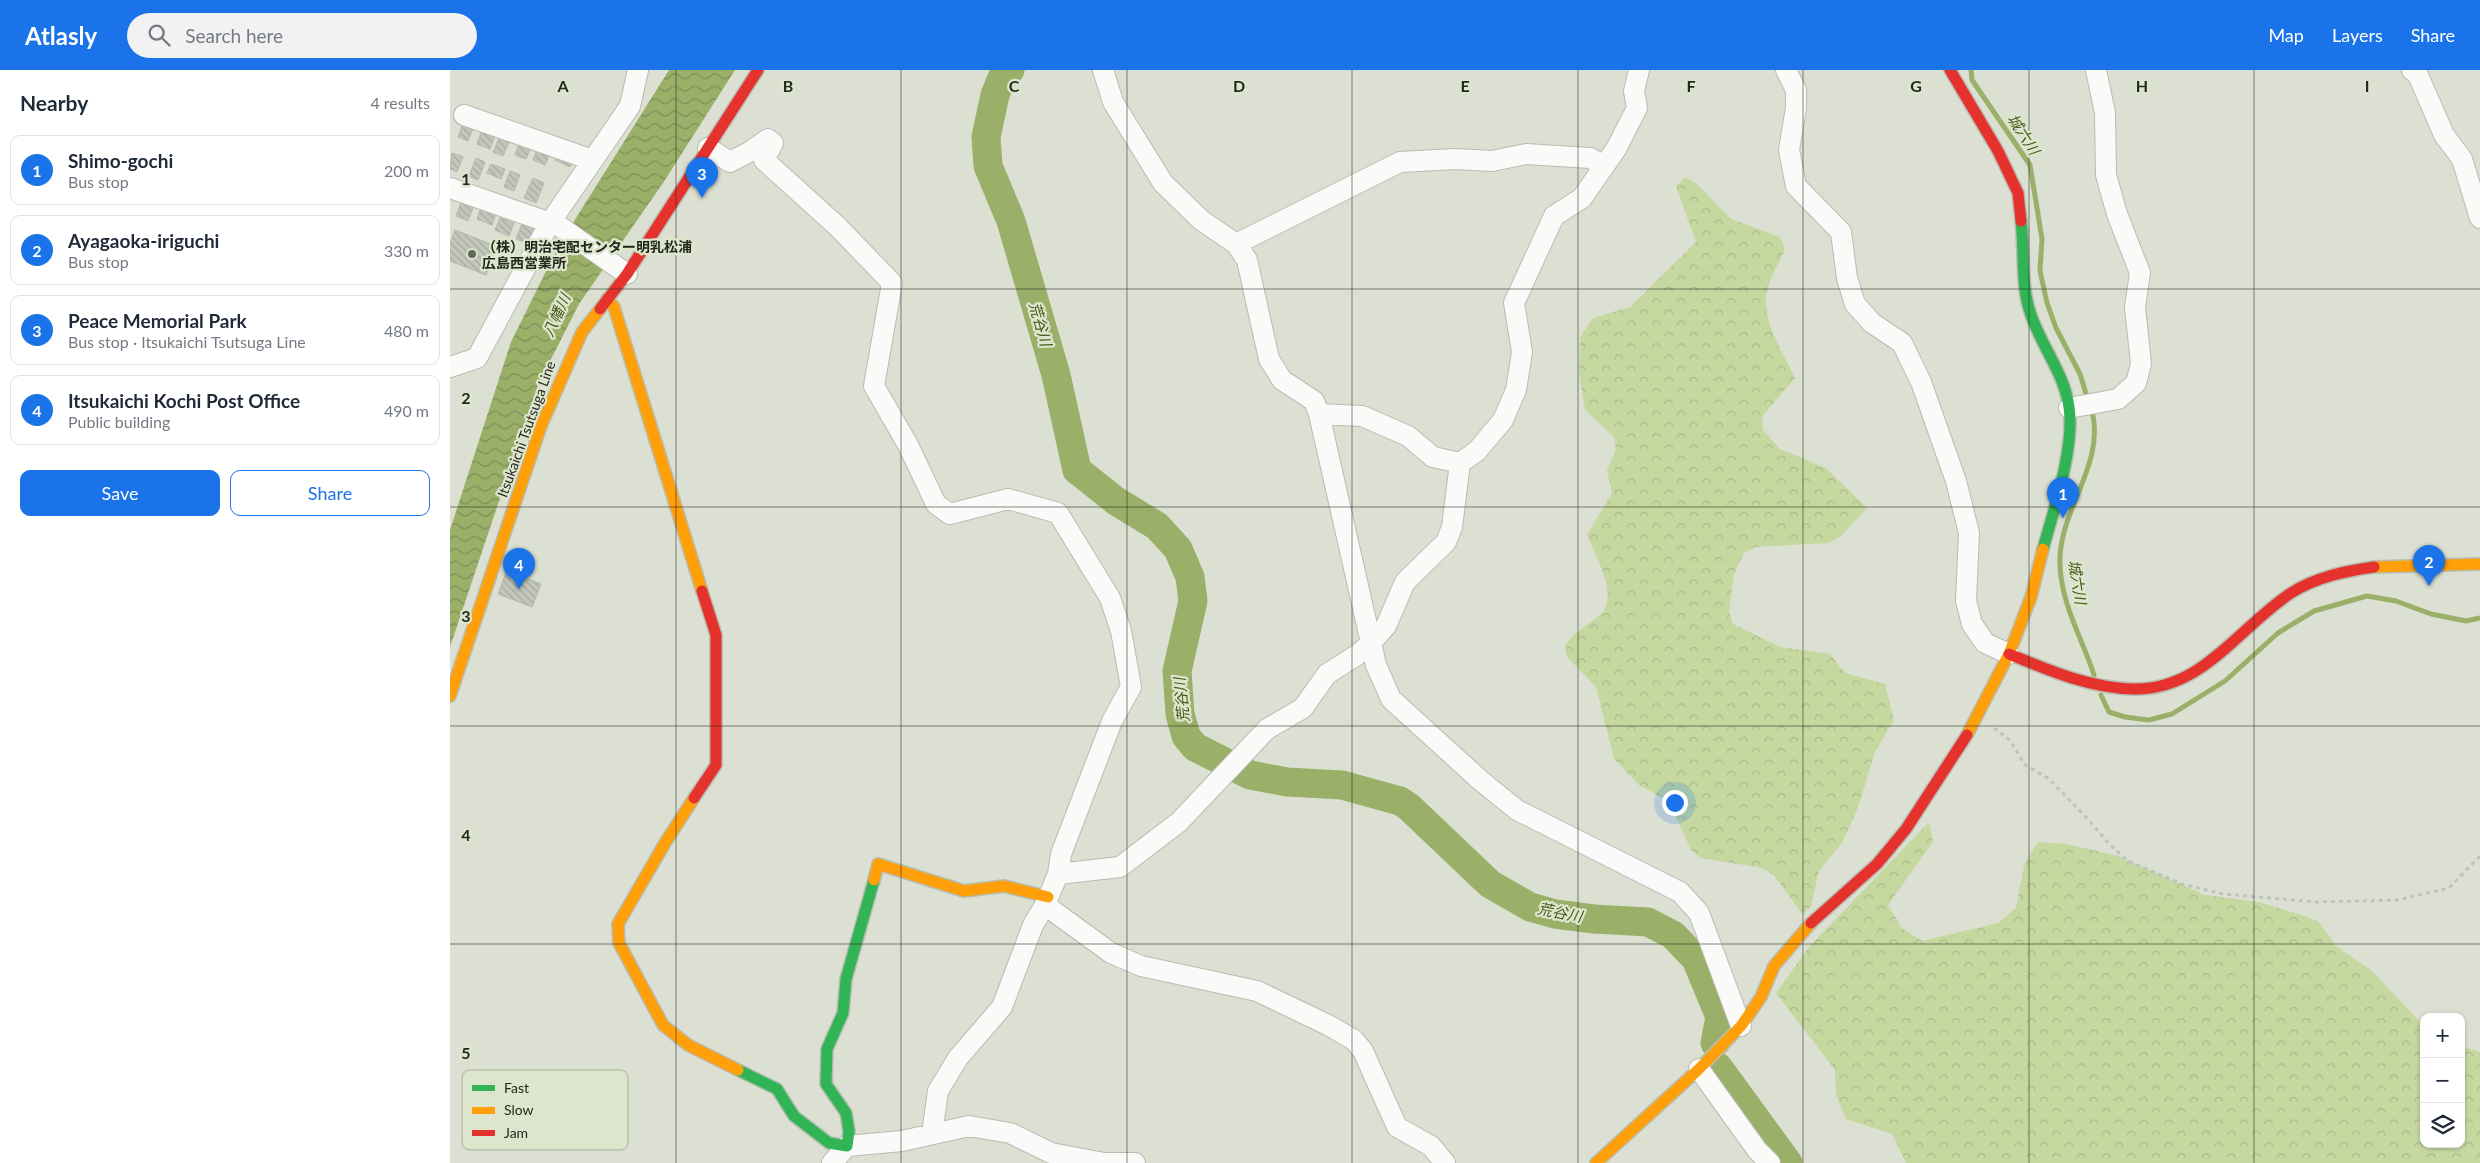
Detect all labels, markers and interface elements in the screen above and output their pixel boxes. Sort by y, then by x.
search box [127,13,477,58]
text: Atlasly [25,21,97,50]
icon: search [145,21,173,49]
text: Search here [185,24,283,47]
text: Map [2268,24,2304,46]
text: Layers [2332,24,2383,46]
text: Share [2411,24,2455,46]
text: A [556,76,569,95]
text: B [783,76,793,95]
text: C [1009,76,1020,95]
text: D [1233,76,1245,95]
text: E [1460,76,1470,95]
text: F [1686,76,1696,95]
text: G [1910,76,1922,95]
text: H [2136,76,2148,95]
text: I [2365,76,2369,95]
text: Nearby [20,90,88,115]
text: 4 results [370,93,430,112]
water label: 城六川 [2004,110,2045,159]
text: Shimo-gochi [68,149,173,172]
pin: 3 [686,157,718,198]
text: 1 [32,161,42,180]
text: 200 m [384,161,429,180]
text: 1 [461,169,471,188]
text: Bus stop [68,172,129,191]
text: Ayagaoka-iriguchi [68,229,219,252]
place label: （株）明治宅配センター明乳松浦 広島西営業所 [482,238,692,271]
text: 2 [32,241,42,260]
text: 330 m [384,241,429,260]
marker: （株）明治宅配センター明乳松浦 広島西営業所 [466,248,478,260]
text: Bus stop [68,252,129,271]
water label: 八幡川 [538,289,575,339]
water label: 荒谷川 [1026,300,1056,350]
text: Peace Memorial Park [68,309,247,332]
text: 3 [32,321,42,340]
text: 480 m [384,321,429,340]
text: Bus stop · Itsukaichi Tsutsuga Line [68,332,306,351]
street label: Itsukaichi Tsutsuga Line [493,358,559,500]
text: 2 [461,388,471,407]
text: Itsukaichi Kochi Post Office [68,389,300,412]
text: 4 [32,401,42,420]
text: 490 m [384,401,429,420]
text: Public building [68,412,170,431]
button: Save [20,470,220,516]
button: Share [230,470,430,516]
pin: 1 [2047,477,2079,518]
pin: 2 [2413,545,2445,586]
pin: 4 [503,548,535,589]
water label: 城六川 [2066,558,2091,608]
text: 3 [461,606,471,625]
water label: 荒谷川 [1169,675,1192,723]
your location [1662,790,1688,816]
text: 4 [461,825,471,844]
water label: 荒谷川 [1536,899,1586,926]
map controls [2420,1013,2465,1148]
button: + [2420,1013,2465,1058]
text: 5 [461,1043,471,1062]
button: − [2420,1058,2465,1103]
legend [462,1070,628,1150]
text: Fast [504,1079,529,1096]
text: Slow [504,1101,534,1118]
button: layers [2420,1103,2465,1148]
text: Jam [504,1124,528,1141]

